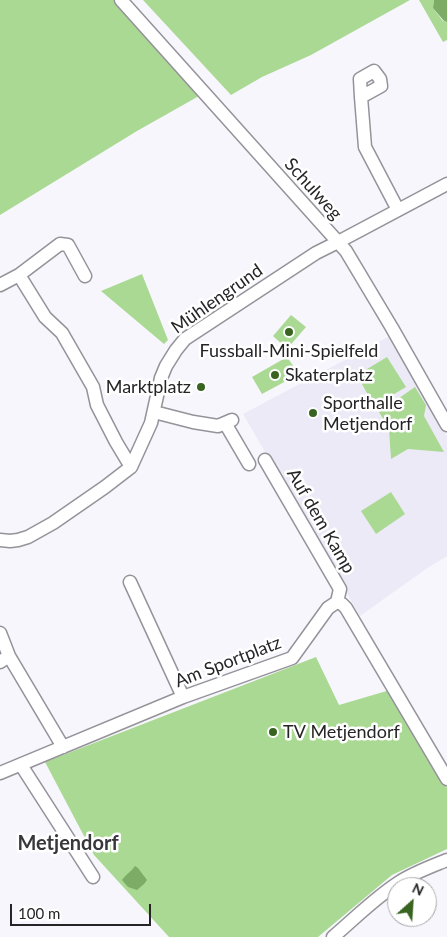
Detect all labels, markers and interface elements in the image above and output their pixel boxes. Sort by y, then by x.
street label: Schulweg [280,154,346,224]
street label: Mühlengrund [167,260,267,338]
marker: Fussball-Mini-Spielfeld [283,326,295,338]
place label: Fussball-Mini-Spielfeld [200,340,378,362]
place label: Skaterplatz [285,364,373,386]
marker: Skaterplatz [269,369,281,381]
place label: Marktplatz [106,376,191,398]
marker: Marktplatz [195,381,207,393]
place label: Sporthalle Metjendorf [323,392,412,434]
marker: Sporthalle Metjendorf [307,407,319,419]
street label: Auf dem Kamp [282,465,360,577]
street label: Am Sportplatz [172,632,284,692]
place label: TV Metjendorf [283,721,400,743]
marker: TV Metjendorf [267,726,279,738]
district label: Metjendorf [17,832,119,856]
north arrow [387,877,437,927]
text: N [410,879,427,899]
scale bar [12,894,154,926]
text: 100 m [18,904,60,922]

